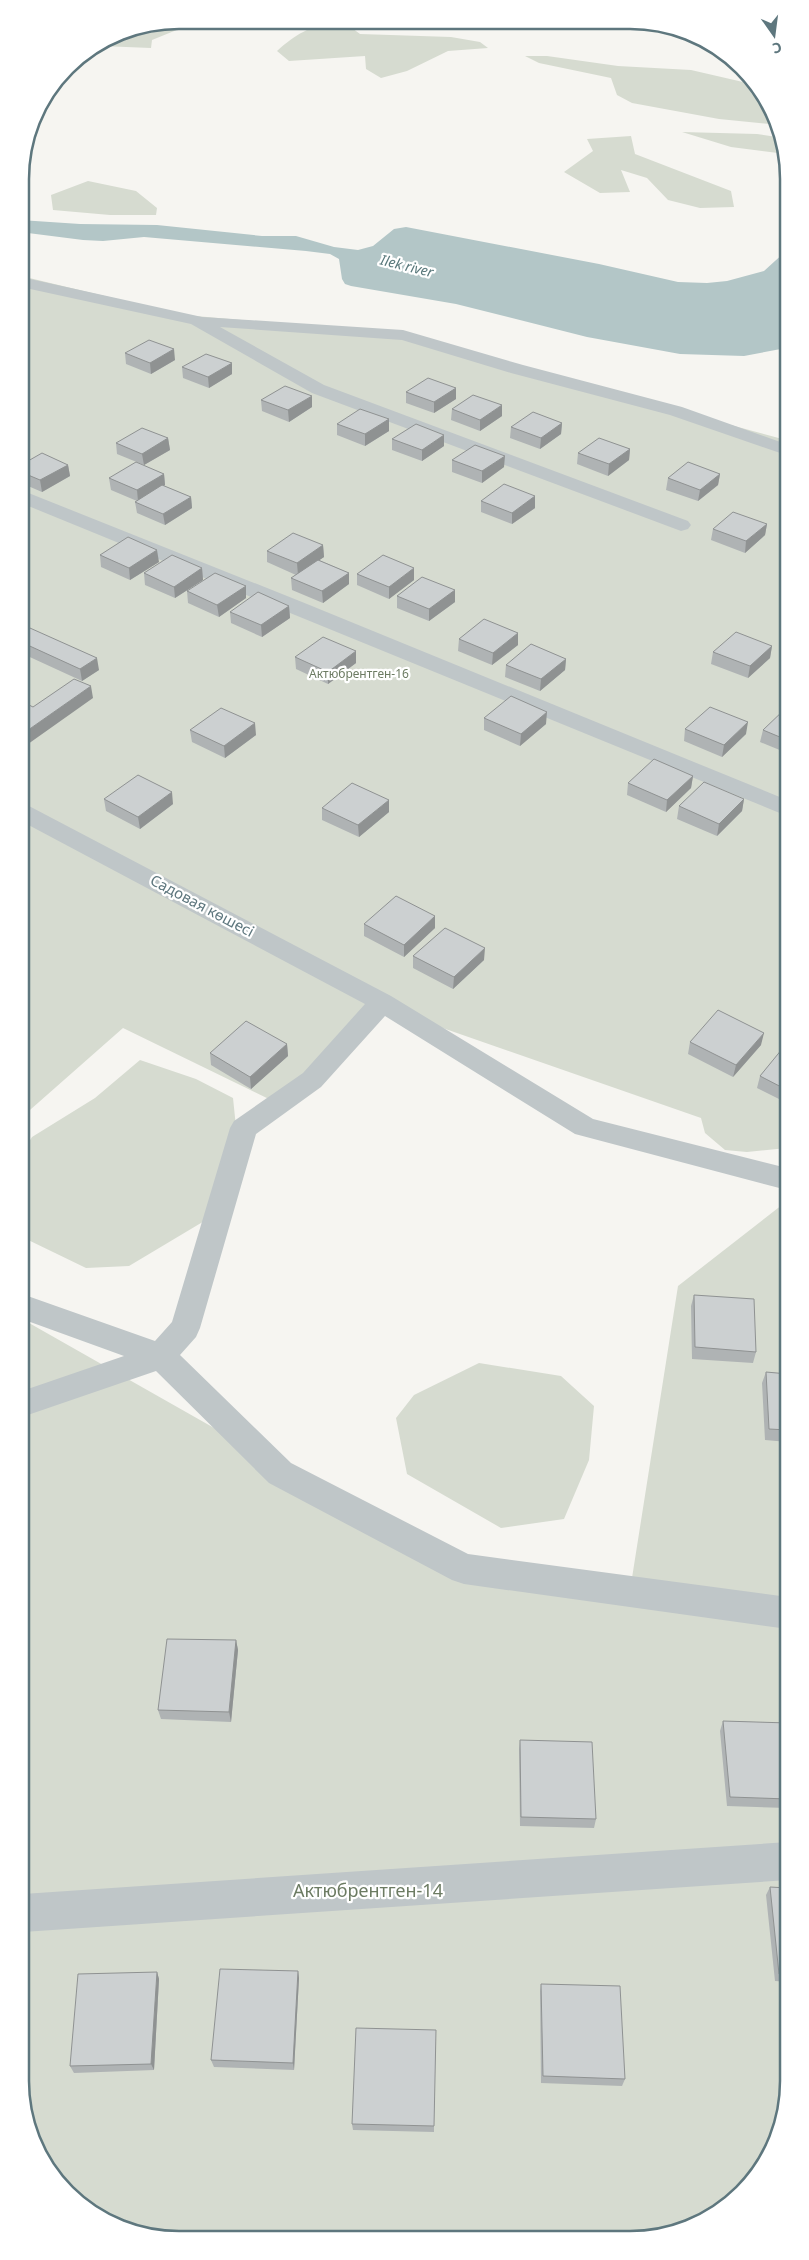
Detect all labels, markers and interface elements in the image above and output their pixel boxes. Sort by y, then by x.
north arrow [749,10,799,60]
text: С [771,38,784,58]
water label: Ilek river [378,250,436,281]
park label: Актюбрентген-16 [309,665,409,682]
street label: Садовая көшесі [147,869,258,941]
park label: Актюбрентген-14 [293,1878,443,1902]

